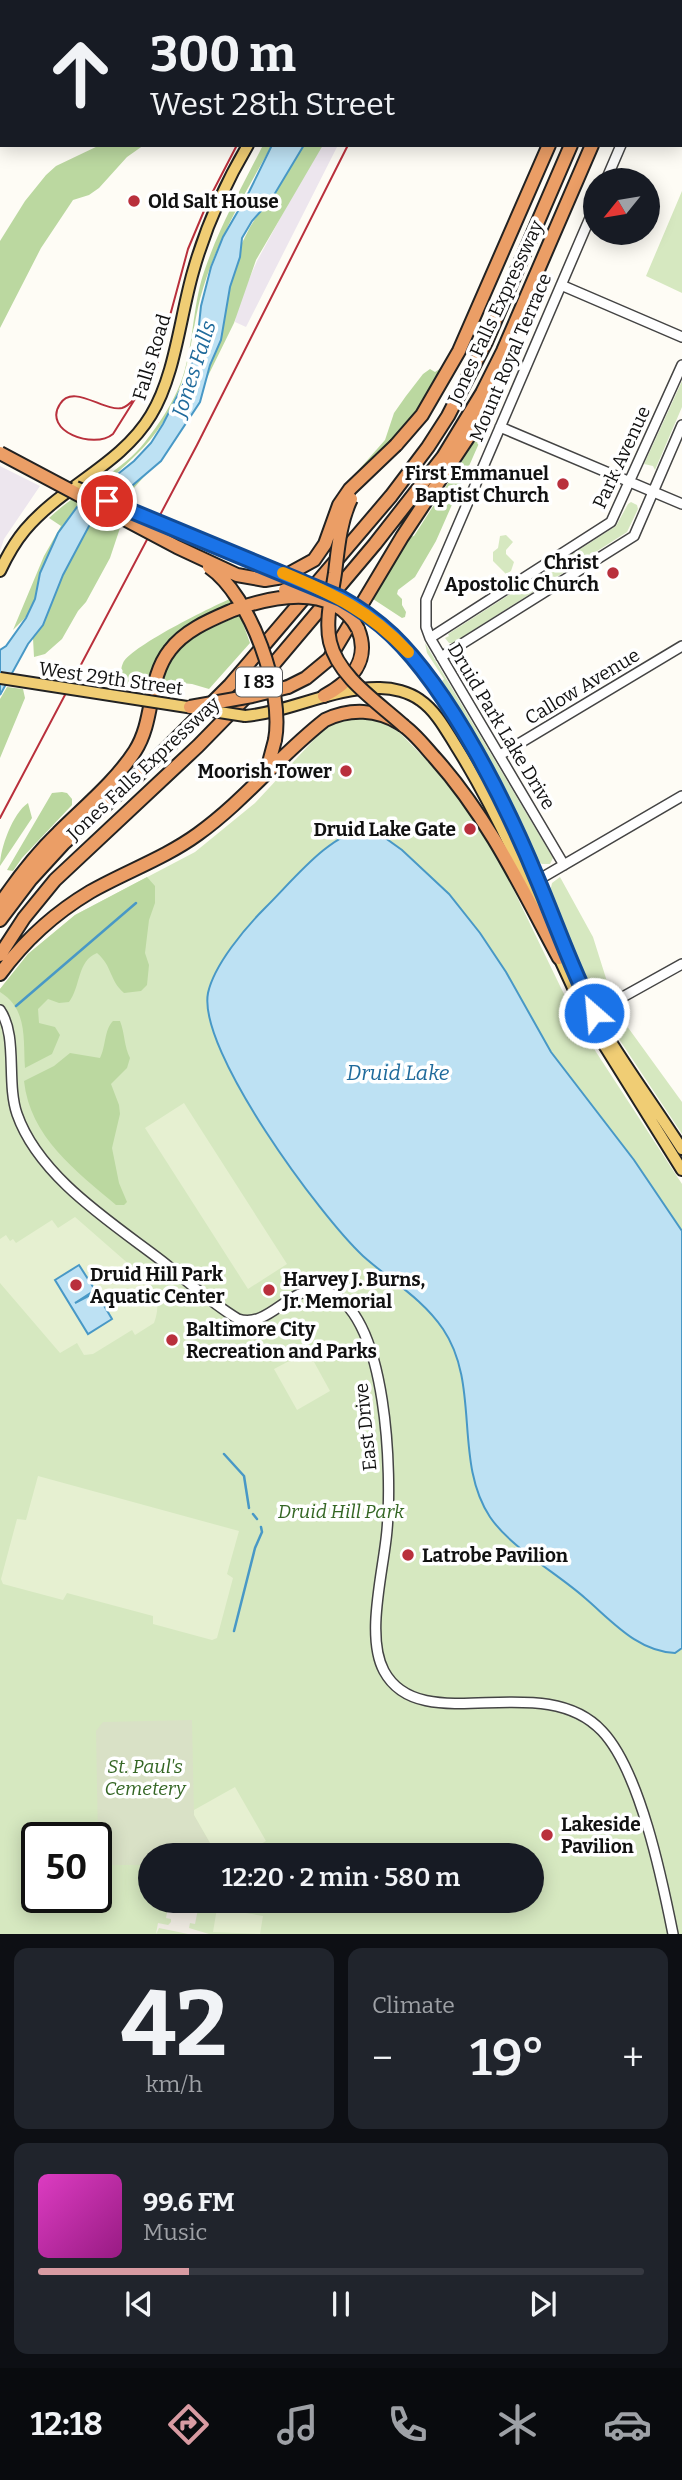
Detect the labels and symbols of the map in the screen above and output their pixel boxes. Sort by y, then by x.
north arrow [583,168,660,245]
place label: Old Salt House [148,190,279,213]
marker: Old Salt House [126,193,142,209]
street label: Jones Falls Expressway [442,216,549,409]
street label: Mount Royal Terrace [465,270,556,445]
street label: Falls Road [127,311,175,403]
water label: Jones Falls [166,317,222,422]
street label: Park Avenue [588,402,655,512]
place label: First Emmanuel Baptist Church [405,462,549,507]
pin [77,471,137,531]
marker: First Emmanuel Baptist Church [555,476,571,492]
place label: Christ Apostolic Church [444,551,599,596]
marker: Christ Apostolic Church [605,565,621,581]
street label: Druid Park Lake Drive [443,639,560,814]
street label: Callow Avenue [521,643,644,730]
street label: West 29th Street [37,657,185,700]
road number: I 83 [236,668,282,696]
street label: Jones Falls Expressway [62,691,225,846]
place label: Moorish Tower [197,760,332,783]
marker: Moorish Tower [338,763,354,779]
place label: Druid Lake Gate [313,818,456,841]
marker: Druid Lake Gate [462,821,478,837]
position arrow [557,976,631,1050]
water label: Druid Lake [347,1060,450,1086]
place label: Druid Hill Park Aquatic Center [90,1263,225,1308]
place label: Harvey J. Burns, Jr. Memorial [282,1268,425,1313]
marker: Druid Hill Park Aquatic Center [68,1277,84,1293]
marker: Harvey J. Burns, Jr. Memorial [261,1282,277,1298]
place label: Baltimore City Recreation and Parks [186,1318,377,1363]
marker: Baltimore City Recreation and Parks [164,1332,180,1348]
street label: East Drive [349,1382,382,1472]
park label: Druid Hill Park [278,1500,405,1523]
place label: Latrobe Pavilion [422,1544,569,1567]
marker: Latrobe Pavilion [400,1547,416,1563]
park label: St. Paul's Cemetery [104,1755,187,1800]
place label: Lakeside Pavilion [561,1813,641,1858]
speed limit sign: 50 [21,1822,112,1913]
marker: Lakeside Pavilion [539,1827,555,1843]

